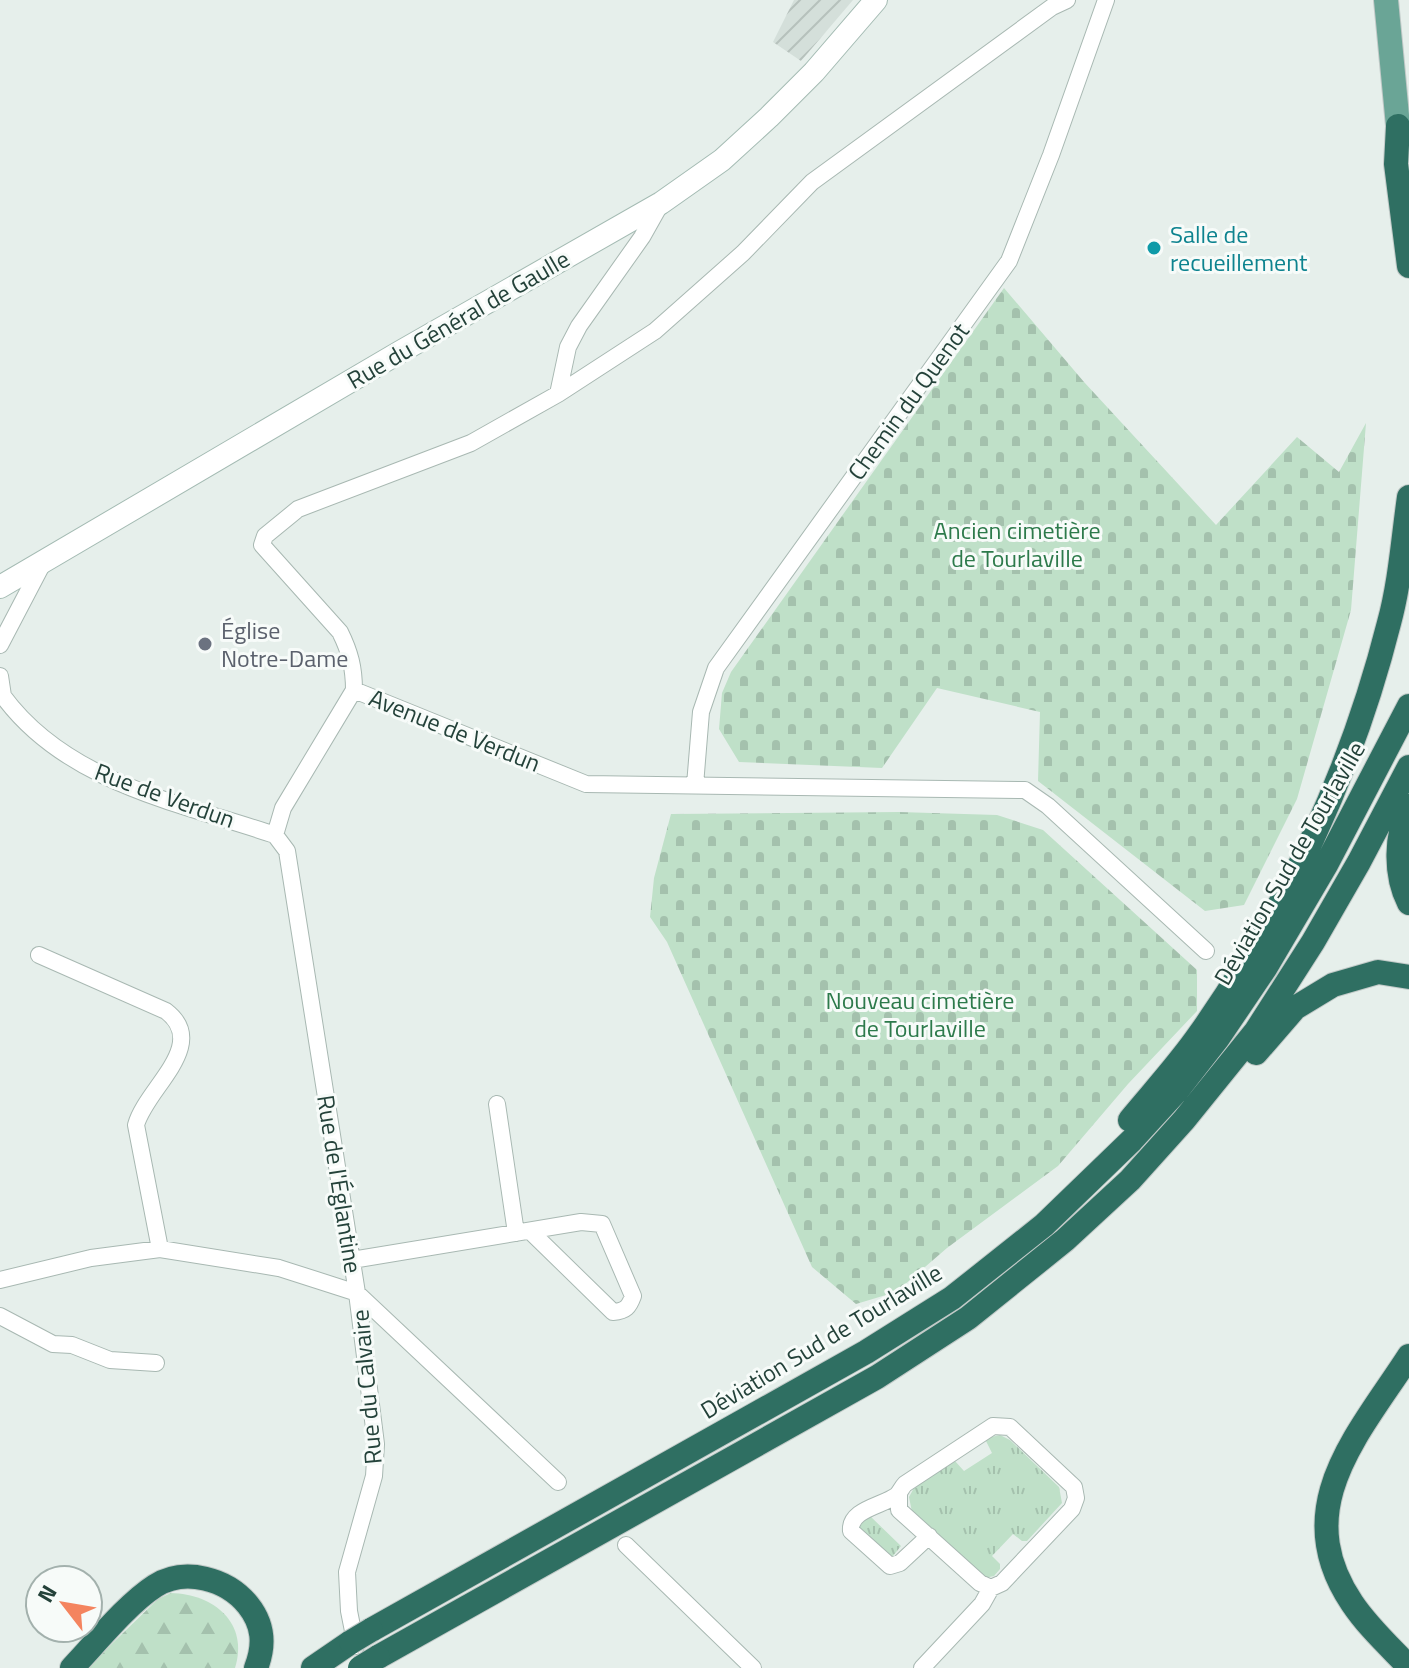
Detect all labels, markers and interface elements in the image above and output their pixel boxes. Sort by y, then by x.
place label: Salle de recueillement [1170,216,1308,280]
marker: Salle de recueillement [1145,239,1163,257]
street label: Rue du Général de Gaulle [340,241,576,397]
street label: Chemin du Quenot [839,314,978,487]
park label: Ancien cimetière de Tourlaville [933,512,1101,576]
place label: Église Notre-Dame [221,612,349,676]
marker: Église Notre-Dame [196,635,214,653]
street label: Avenue de Verdun [364,679,546,781]
street label: Déviation Sud de Tourlaville [1204,734,1374,992]
street label: Rue de Verdun [90,753,240,837]
park label: Nouveau cimetière de Tourlaville [826,982,1014,1046]
street label: Rue de l'Églantine [308,1092,372,1276]
street label: Déviation Sud de Tourlaville [693,1254,949,1428]
street label: Rue du Calvaire [341,1308,391,1466]
north arrow [24,1564,104,1644]
text: N [28,1578,65,1609]

